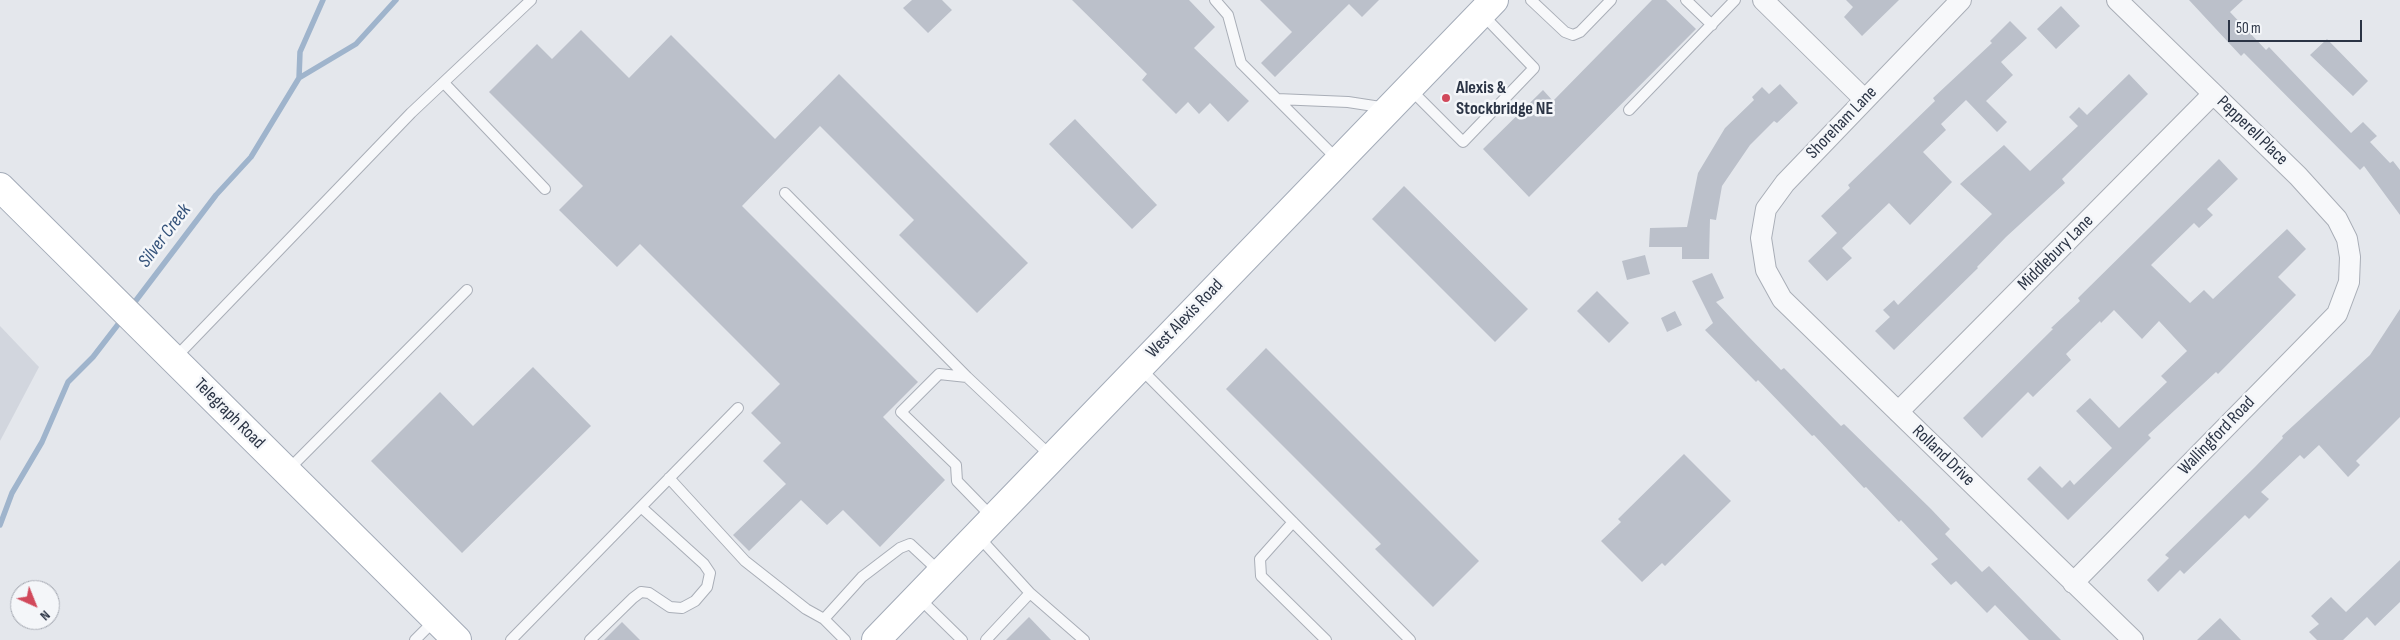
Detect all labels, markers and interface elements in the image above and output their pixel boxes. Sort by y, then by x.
scale bar [2230,10,2364,42]
text: 50 m [2236,19,2261,38]
place label: Alexis & Stockbridge NE [1456,77,1553,120]
street label: Shoreham Lane [1802,82,1882,164]
marker: Alexis & Stockbridge NE [1440,92,1452,104]
street label: Pepperell Place [2212,92,2292,170]
water label: Silver Creek [134,200,196,272]
street label: Middlebury Lane [2014,211,2098,295]
street label: West Alexis Road [1142,275,1228,363]
street label: Telegraph Road [189,374,269,454]
street label: Wallingford Road [2174,392,2260,480]
street label: Rolland Drive [1907,421,1979,491]
north arrow [10,580,60,630]
text: N [36,607,54,624]

